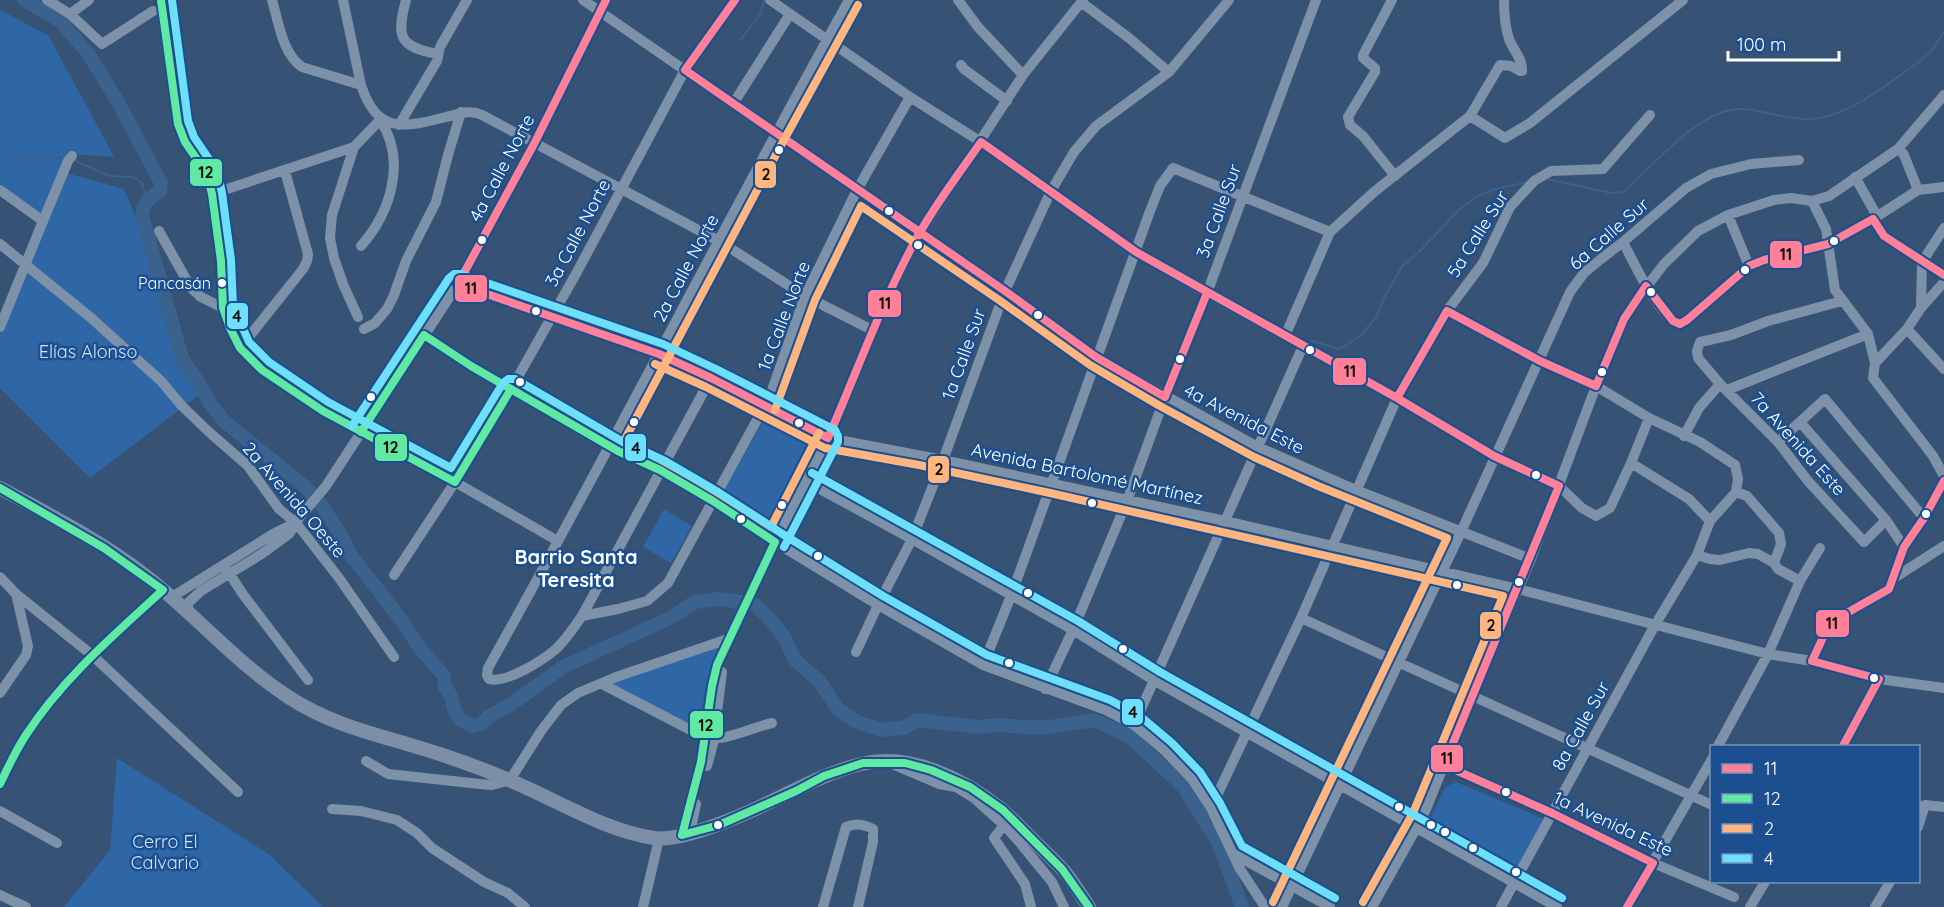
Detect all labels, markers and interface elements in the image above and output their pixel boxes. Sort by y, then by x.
scale bar [1728,24,1839,62]
text: 100 m [1737,33,1786,56]
street label: 4a Calle Norte [464,110,539,225]
unlabelled marker [773,144,785,156]
line badge: 12 [189,158,223,187]
line badge: 2 [754,160,777,189]
street label: 3a Calle Sur [1191,161,1246,261]
text: 12 [198,162,214,182]
text: 2 [761,164,771,184]
street label: 3a Calle Norte [540,175,615,290]
street label: 5a Calle Sur [1442,186,1514,282]
street label: 6a Calle Sur [1564,193,1653,275]
unlabelled marker [883,205,895,217]
street label: 2a Calle Norte [648,210,724,326]
unlabelled marker [476,234,488,246]
unlabelled marker [1828,235,1840,247]
unlabelled marker [912,239,924,251]
line badge: 11 [1769,240,1803,269]
text: 11 [1780,244,1792,264]
street label: 1a Calle Norte [752,258,815,374]
unlabelled marker [1739,264,1751,276]
place label: Pancasán [138,273,211,293]
line badge: 11 [454,274,488,303]
marker: Pancasán [216,277,228,289]
text: 11 [465,278,477,298]
unlabelled marker [1645,286,1657,298]
line badge: 11 [867,289,902,318]
text: 11 [879,293,891,313]
line badge: 4 [226,302,249,330]
unlabelled marker [530,305,542,317]
street label: 1a Calle Sur [936,305,991,403]
text: 4 [232,306,242,326]
unlabelled marker [1032,309,1044,321]
park label: Elías Alonso [39,340,137,363]
unlabelled marker [1304,344,1316,356]
unlabelled marker [1174,353,1186,365]
line badge: 11 [1332,357,1367,386]
text: 11 [1344,361,1356,381]
unlabelled marker [1596,366,1608,378]
unlabelled marker [514,376,526,388]
street label: 4a Avenida Este [1180,378,1308,459]
street label: 7a Avenida Este [1746,387,1851,500]
unlabelled marker [365,391,377,403]
unlabelled marker [628,416,640,428]
unlabelled marker [793,417,805,429]
line badge: 12 [374,433,408,462]
line badge: 4 [624,433,647,462]
street label: 2a Avenida Oeste [238,437,351,562]
text: 12 [383,437,399,457]
text: 4 [631,438,641,458]
street label: Avenida Bartolomé Martínez [969,438,1205,509]
line badge: 2 [927,455,950,484]
text: 2 [934,459,944,479]
unlabelled marker [1530,469,1542,481]
unlabelled marker [1086,497,1098,509]
unlabelled marker [776,499,788,511]
unlabelled marker [1920,508,1932,520]
unlabelled marker [735,513,747,525]
district label: Barrio Santa Teresita [515,544,637,592]
unlabelled marker [812,550,824,562]
unlabelled marker [1513,576,1525,588]
unlabelled marker [1451,579,1463,591]
unlabelled marker [1022,587,1034,599]
line badge: 11 [1815,609,1850,638]
line badge: 2 [1479,611,1502,640]
text: 11 [1826,613,1838,633]
text: 2 [1486,615,1496,635]
unlabelled marker [1117,643,1129,655]
unlabelled marker [1003,657,1015,669]
unlabelled marker [1868,672,1880,684]
street label: 8a Calle Sur [1547,677,1615,774]
line badge: 4 [1121,698,1144,726]
text: 4 [1128,702,1138,722]
line badge: 12 [689,710,724,739]
text: 12 [698,715,714,735]
line badge: 11 [1430,744,1464,773]
legend [1710,745,1920,883]
text: 11 [1441,748,1453,768]
text: 11 [1764,757,1777,780]
unlabelled marker [1500,786,1512,798]
street label: 1a Avenida Este [1550,786,1677,861]
text: 12 [1764,787,1781,810]
unlabelled marker [1393,801,1405,813]
text: 2 [1764,817,1774,840]
unlabelled marker [712,819,724,831]
unlabelled marker [1425,819,1437,831]
unlabelled marker [1439,826,1451,838]
park label: Cerro El Calvario [131,830,199,874]
unlabelled marker [1467,842,1479,854]
text: 4 [1764,847,1774,870]
unlabelled marker [1510,866,1522,878]

